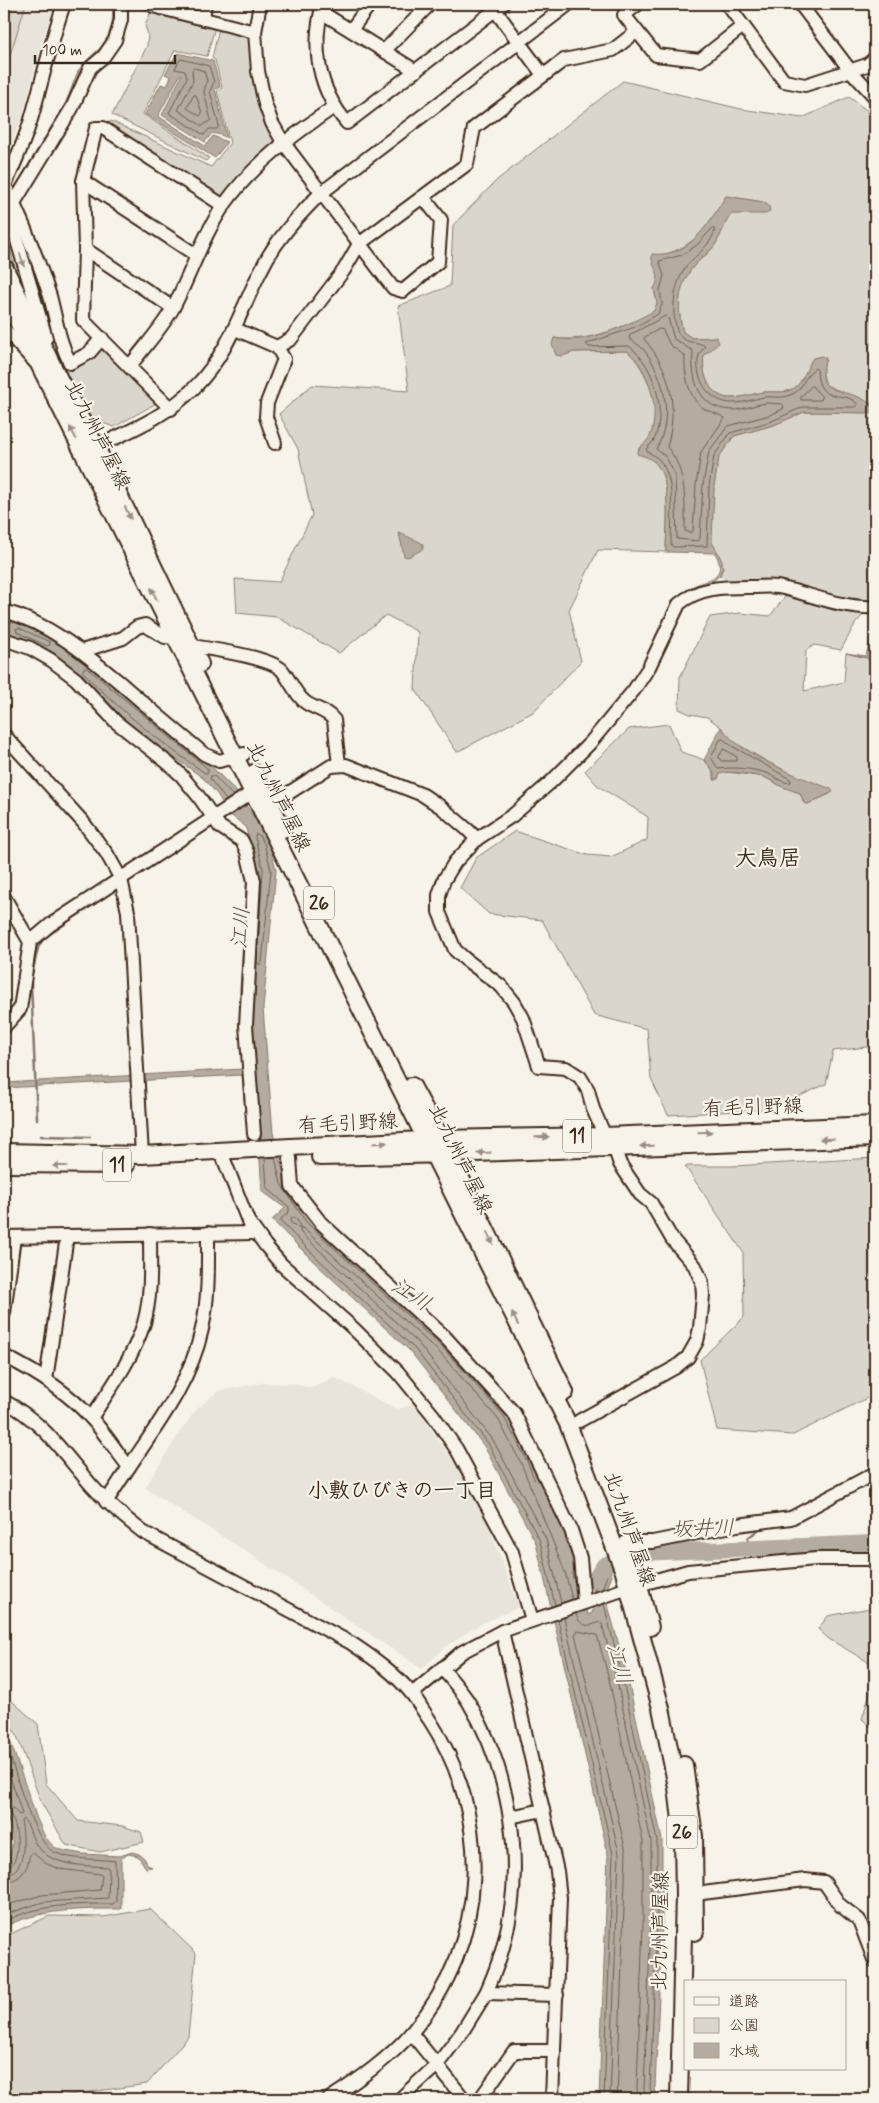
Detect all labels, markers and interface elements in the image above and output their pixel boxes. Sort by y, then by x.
scale bar [35,32,175,64]
text: 100 m [42,41,82,61]
one-way arrow [18,253,26,268]
street label: 北九州芦屋線 [58,375,136,495]
one-way arrow [69,426,77,440]
one-way arrow [124,506,132,521]
one-way arrow [150,587,158,601]
street label: 北九州芦屋線 [240,737,316,857]
district label: 大鳥居 [735,845,801,873]
road number: 26 [304,886,334,920]
water label: 江川 [225,906,257,950]
street label: 有毛引野線 [703,1093,803,1123]
street label: 北九州芦屋線 [422,1099,498,1219]
street label: 有毛引野線 [297,1108,399,1140]
road number: 11 [563,1120,591,1152]
one-way arrow [697,1127,713,1135]
one-way arrow [535,1133,551,1141]
one-way arrow [818,1136,834,1144]
one-way arrow [372,1139,388,1147]
one-way arrow [638,1142,654,1150]
road number: 11 [103,1148,131,1182]
one-way arrow [476,1149,492,1157]
one-way arrow [52,1162,68,1170]
one-way arrow [486,1231,494,1245]
water label: 江川 [386,1272,436,1318]
one-way arrow [511,1312,519,1326]
street label: 北九州芦屋線 [597,1468,661,1590]
district label: 小敷ひびきの一丁目 [308,1477,497,1505]
water label: 坂井川 [671,1514,735,1544]
water label: 江川 [600,1640,638,1688]
road number: 26 [667,1815,697,1848]
street label: 北九州芦屋線 [646,1871,676,1991]
legend [684,1980,846,2070]
text: 道路 [729,1992,759,2012]
text: 公園 [729,2016,759,2036]
text: 水域 [729,2042,759,2062]

